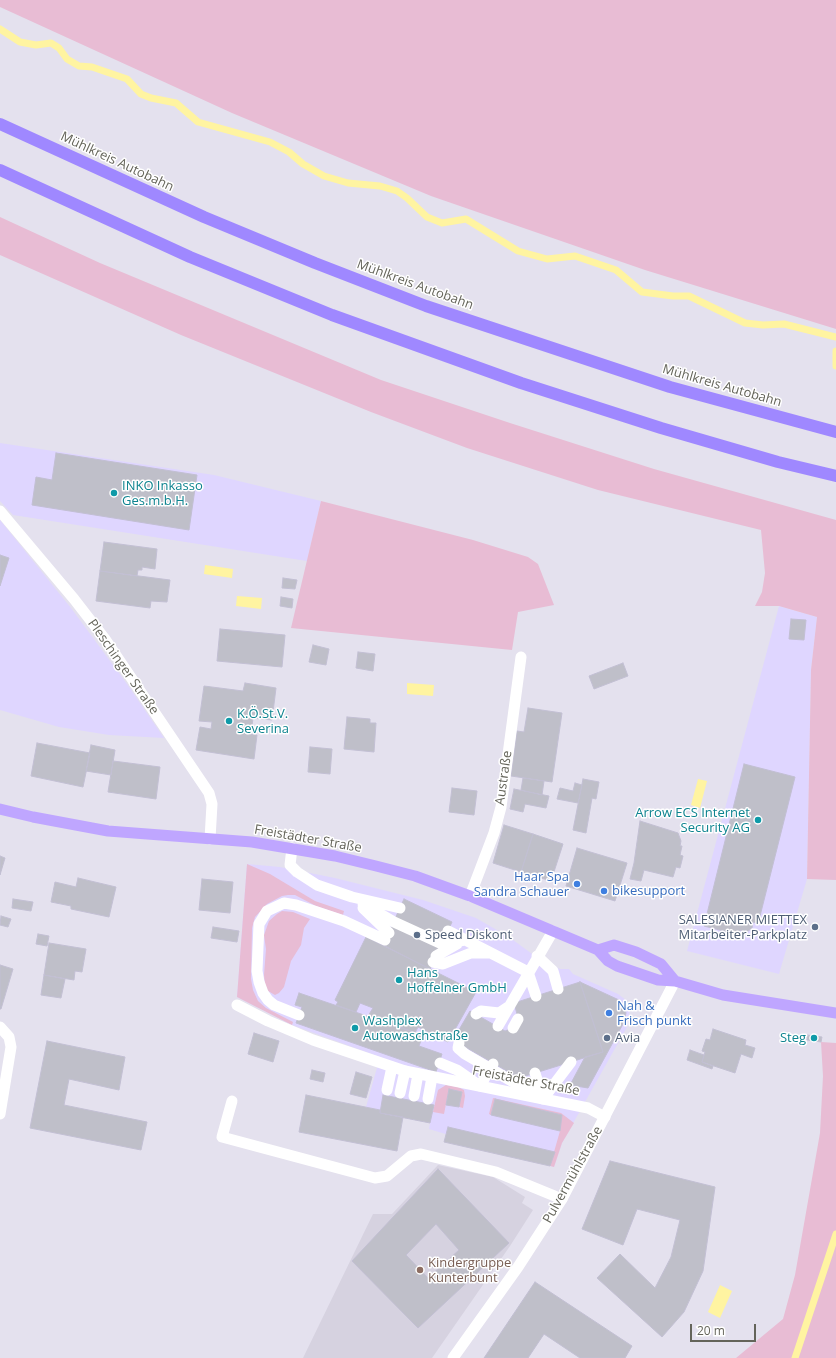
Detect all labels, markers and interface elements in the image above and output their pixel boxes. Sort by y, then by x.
street label: Mühlkreis Autobahn [58,129,176,195]
street label: Mühlkreis Autobahn [355,257,475,313]
street label: Mühlkreis Autobahn [661,362,783,410]
place label: INKO Inkasso Ges.m.b.H. [122,478,203,509]
marker: INKO Inkasso Ges.m.b.H. [109,488,119,498]
street label: Pleschinger Straße [84,616,162,718]
place label: K.Ö.St.V. Severina [237,706,289,737]
marker: K.Ö.St.V. Severina [224,716,234,726]
street label: Austraße [492,750,516,806]
place label: Arrow ECS Internet Security AG [635,805,750,836]
marker: Arrow ECS Internet Security AG [753,815,763,825]
street label: Freistädter Straße [253,822,363,856]
place label: Haar Spa Sandra Schauer [474,869,569,900]
marker: Haar Spa Sandra Schauer [572,879,582,889]
place label: bikesupport [612,883,685,899]
marker: bikesupport [599,886,609,896]
place label: SALESIANER MIETTEX Mitarbeiter-Parkplatz [679,912,807,943]
marker: SALESIANER MIETTEX Mitarbeiter-Parkplatz [810,922,820,932]
place label: Speed Diskont [425,927,512,943]
marker: Speed Diskont [412,930,422,940]
place label: Hans Hoffelner GmbH [407,965,507,996]
marker: Hans Hoffelner GmbH [394,975,404,985]
place label: Nah & Frisch punkt [617,998,691,1029]
marker: Nah & Frisch punkt [604,1008,614,1018]
place label: Washplex Autowaschstraße [363,1013,468,1044]
marker: Washplex Autowaschstraße [350,1023,360,1033]
place label: Avia [615,1030,640,1046]
place label: Steg [780,1030,806,1046]
marker: Avia [602,1033,612,1043]
marker: Steg [809,1033,819,1043]
street label: Freistädter Straße [471,1063,581,1099]
street label: Pulvermühlstraße [540,1124,606,1226]
place label: Kindergruppe Kunterbunt [428,1255,511,1286]
marker: Kindergruppe Kunterbunt [415,1265,425,1275]
scale bar [692,1316,758,1342]
text: 20 m [697,1322,725,1339]

